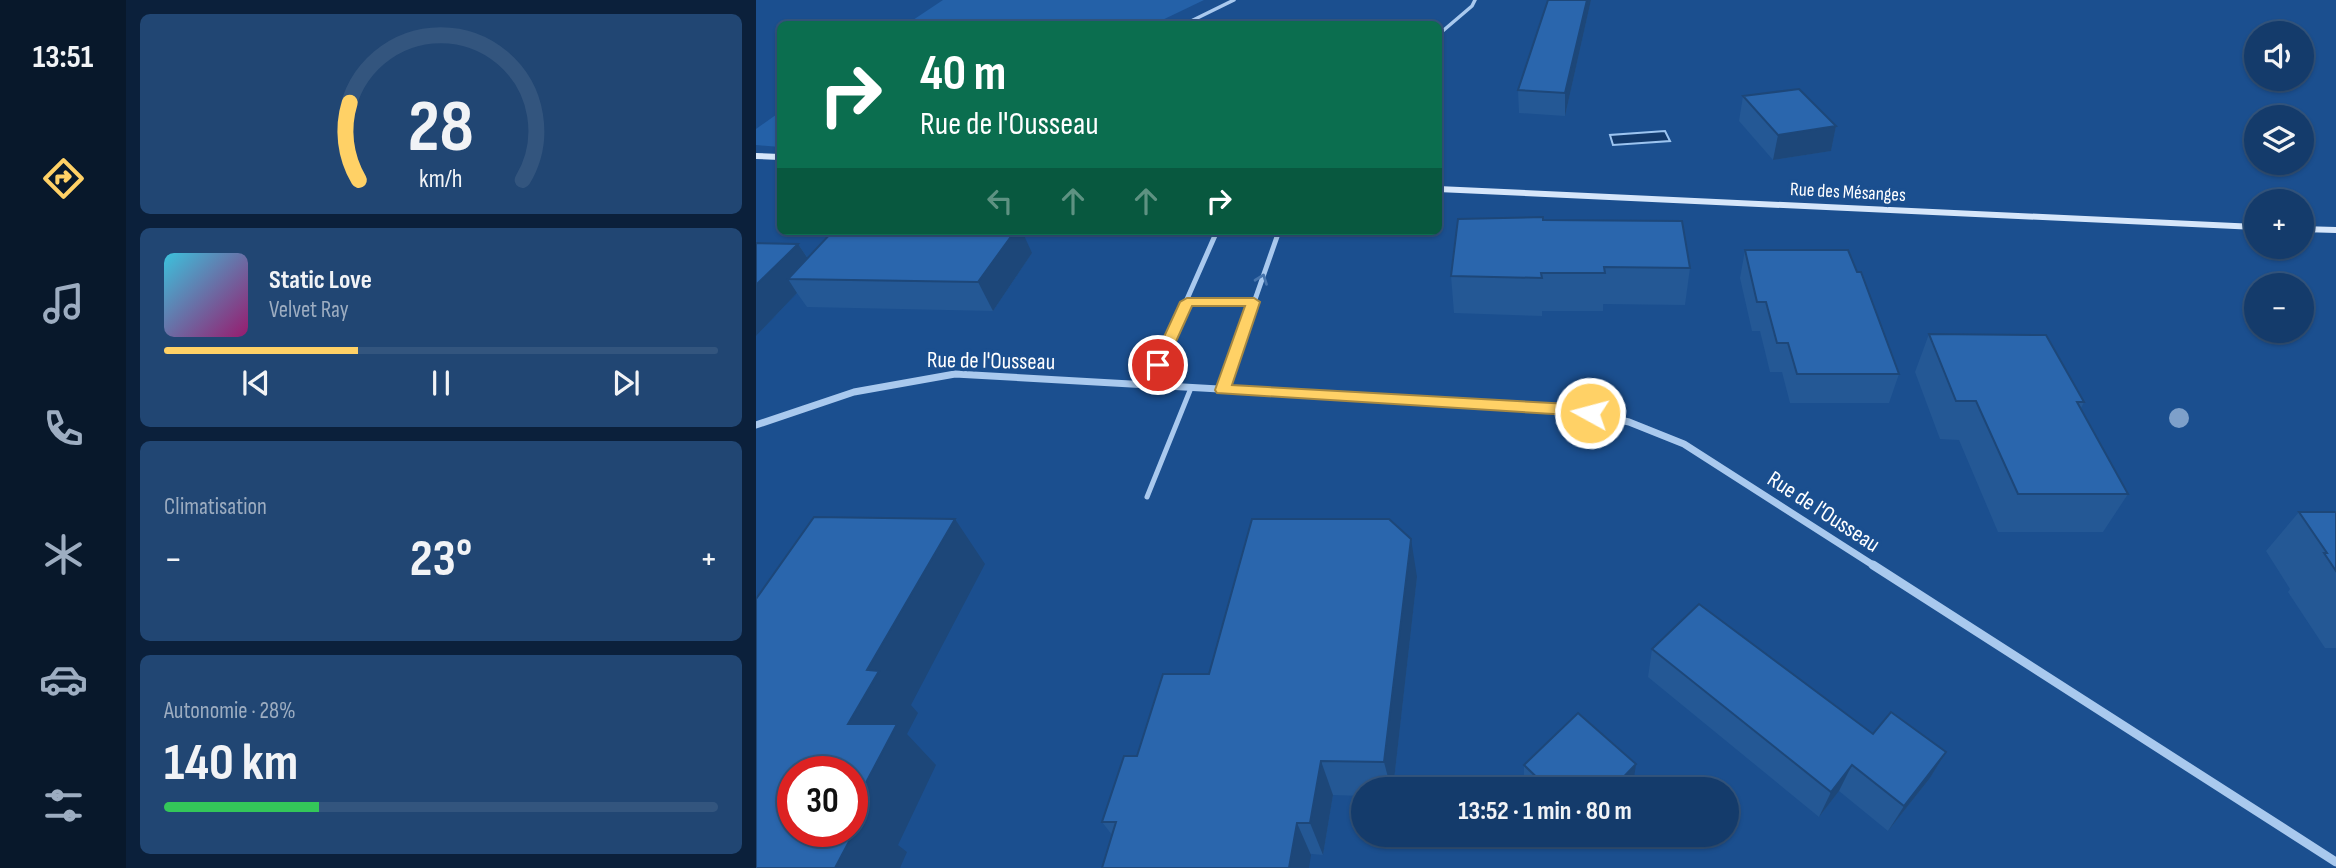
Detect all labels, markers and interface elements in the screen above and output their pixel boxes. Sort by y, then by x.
map controls [2244,21,2314,343]
button: sound [2244,21,2314,91]
text: 13:51 [33,38,93,77]
text: 40 m [920,45,1006,104]
icon: right [805,49,896,140]
text: 28 [408,84,474,172]
text: Rue de l'Ousseau [920,105,1099,144]
button: layers [2244,105,2314,175]
icon: directions [39,154,88,203]
text: km/h [419,164,463,195]
street label: Rue des Mésanges [1789,178,1907,207]
icon: left [981,182,1019,220]
icon: ahead [1054,182,1092,220]
icon: ahead [1127,182,1165,220]
icon: right [1200,182,1238,220]
button: + [2244,189,2314,259]
text: Static Love [269,265,372,296]
button: − [2244,273,2314,343]
one-way arrow [1254,274,1268,286]
icon: music [39,279,88,328]
text: Velvet Ray [269,296,349,324]
pin [1128,335,1188,395]
street label: Rue de l'Ousseau [927,346,1055,376]
icon: arrive [1139,346,1177,384]
icon: previous [237,364,275,402]
icon: pause [422,364,460,402]
icon: next [607,364,645,402]
position arrow [1553,376,1627,450]
icon: phone [39,404,88,453]
street label: Rue de l'Ousseau [1762,465,1885,559]
text: Climatisation [164,493,267,521]
text: 23° [410,528,472,591]
icon: climate [39,530,88,579]
text: − [164,537,183,582]
text: + [699,537,718,582]
icon: car [39,655,88,704]
text: Autonomie · 28% [164,697,296,725]
text: 140 km [164,732,298,795]
speed limit sign: 30 [777,756,868,847]
icon: filters [39,781,88,830]
text: 13:52 · 1 min · 80 m [1458,796,1632,827]

